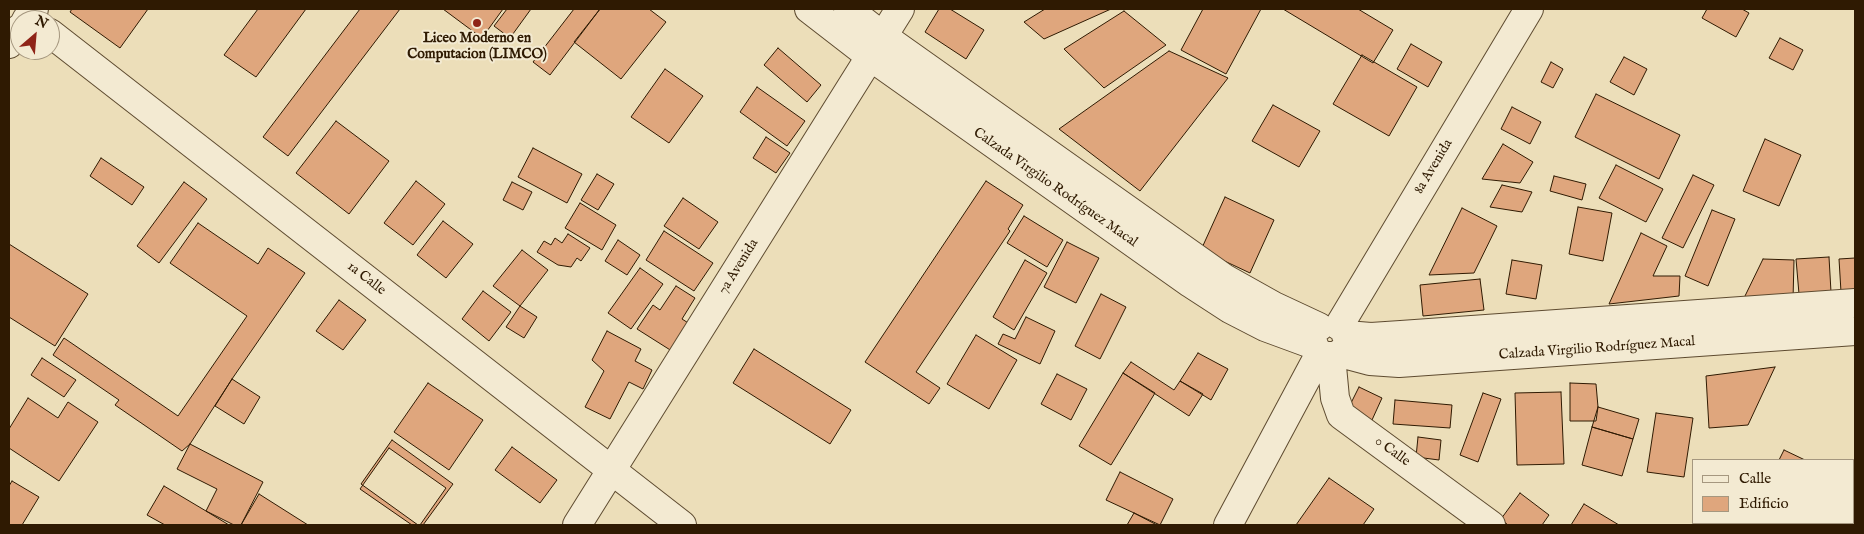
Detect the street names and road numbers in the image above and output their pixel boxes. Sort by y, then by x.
street label: Calzada Virgilio Rodríguez Macal [970,125,1140,251]
street label: 8a Avenida [1411,137,1457,197]
street label: 7a Avenida [715,236,763,298]
street label: 1a Calle [343,259,389,299]
street label: Calzada Virgilio Rodríguez Macal [1498,334,1696,364]
street label: 0 Calle [1371,433,1413,471]

